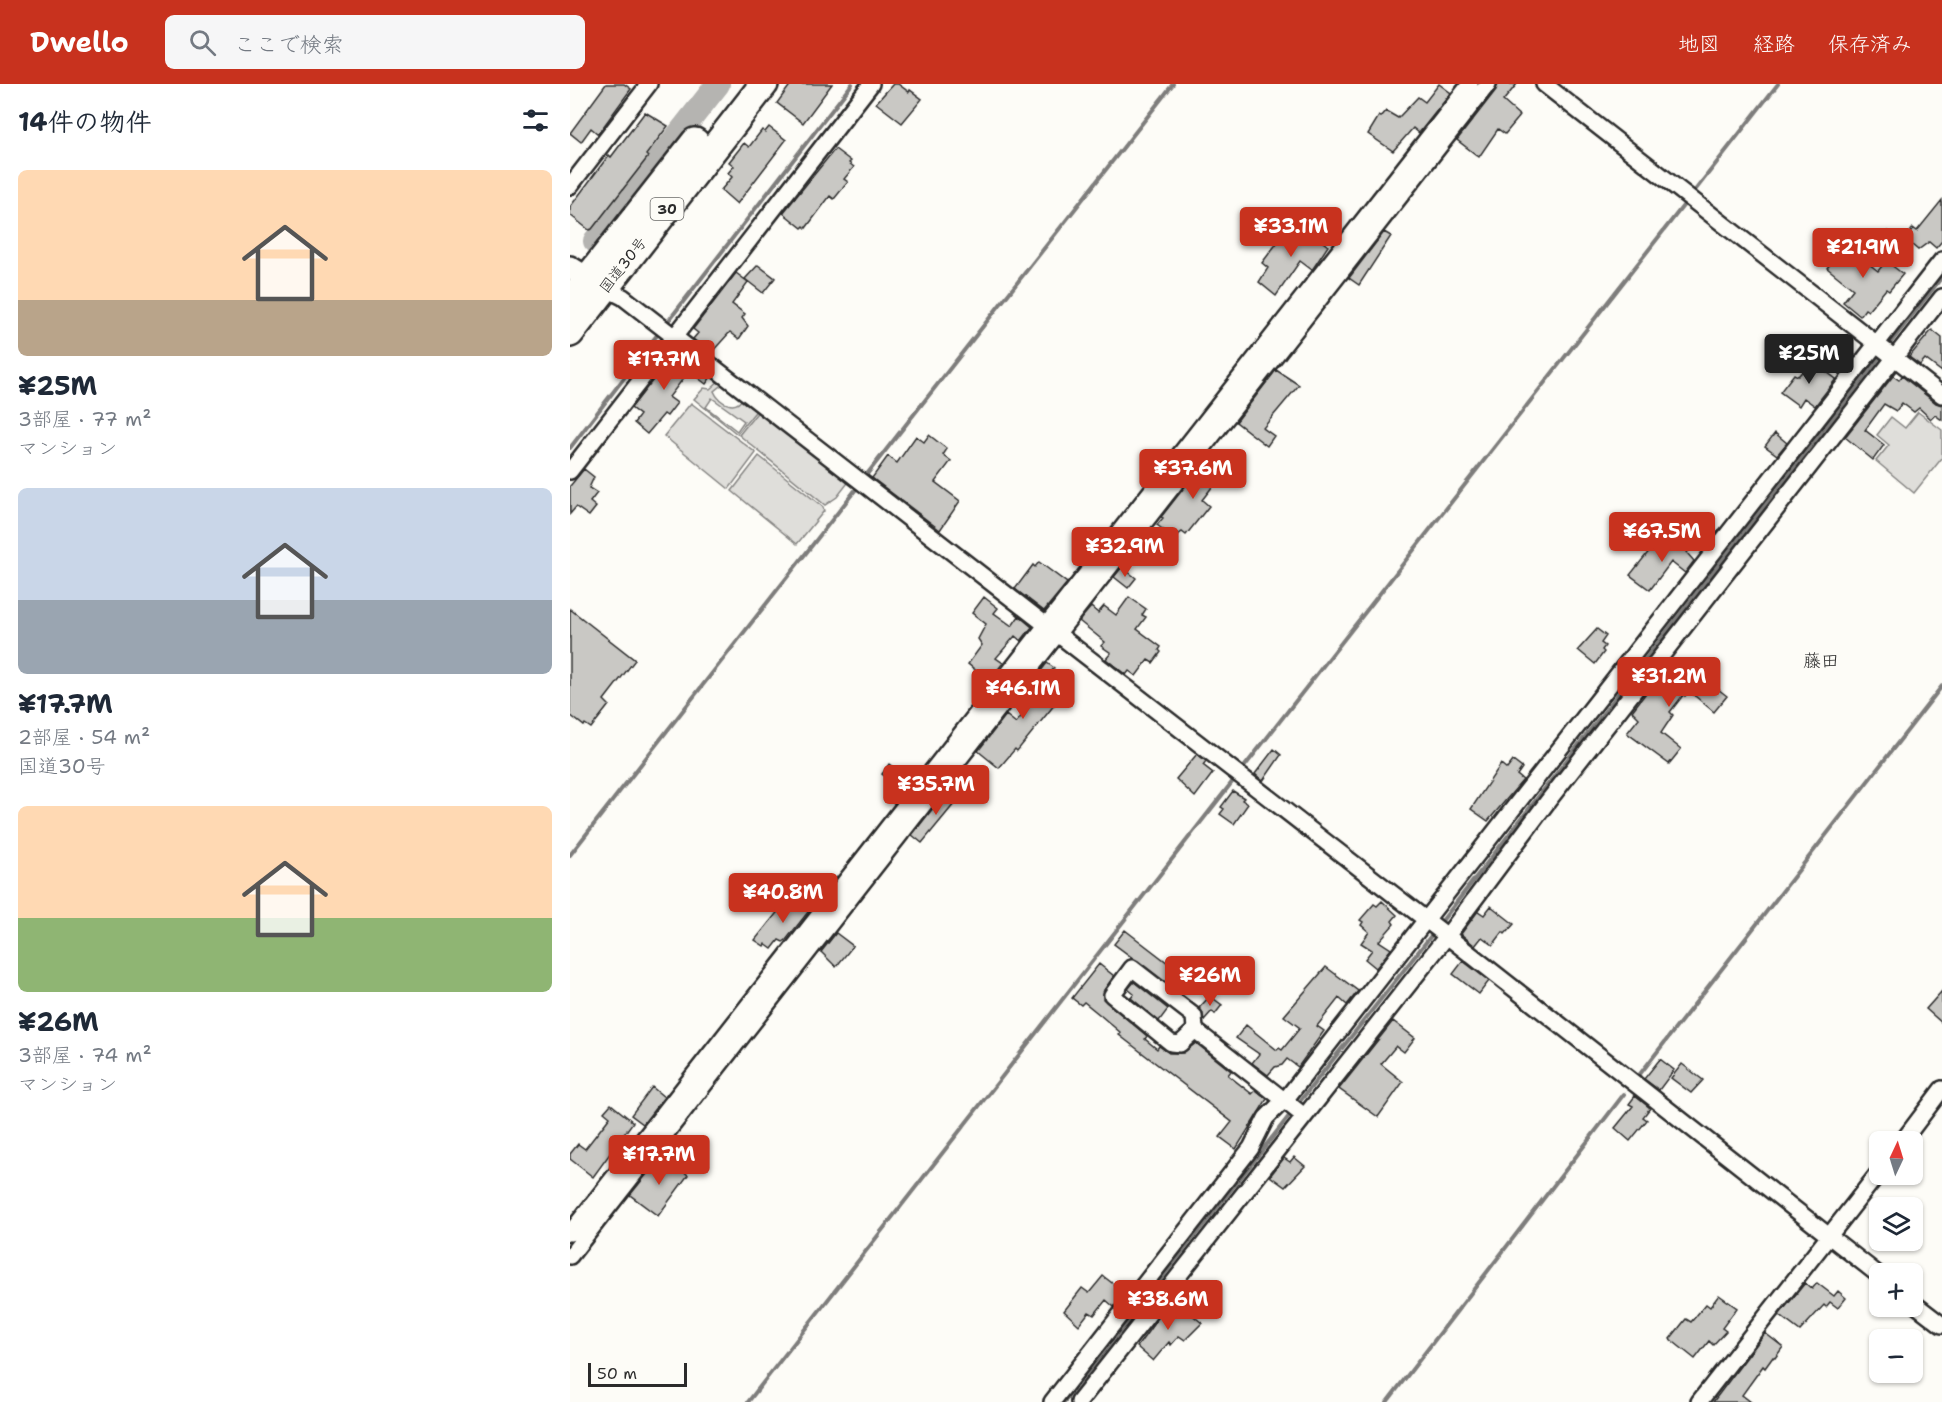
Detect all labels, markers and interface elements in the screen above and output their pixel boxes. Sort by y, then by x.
search box [165,15,585,69]
text: Dwello [30,23,129,61]
icon: search [186,26,219,59]
text: ここで検索 [234,30,344,59]
text: 地図 [1678,30,1720,58]
text: 経路 [1753,30,1795,58]
text: 保存済み [1828,30,1912,58]
text: 14件の物件 [18,104,152,139]
icon: filters [519,104,552,137]
road number: 30 [650,198,684,220]
pin: ¥33.1M [1242,207,1340,258]
icon: home [231,209,339,317]
text: ¥33.1M [1254,213,1328,239]
pin: ¥21.9M [1814,228,1912,279]
street label: 国道30号 [595,233,651,297]
text: ¥21.9M [1826,234,1900,260]
pin: ¥25M [1773,334,1845,385]
pin: ¥17.7M [615,340,713,391]
text: ¥25M [1779,340,1839,366]
text: ¥17.7M [628,346,700,372]
text: ¥25M [18,368,97,403]
text: 3部屋 · 77 m² [18,406,151,432]
text: マンション [18,435,117,461]
pin: ¥37.6M [1144,449,1242,500]
text: ¥37.6M [1153,455,1233,481]
pin: ¥67.5M [1613,512,1711,563]
text: ¥67.5M [1623,518,1701,544]
icon: home [231,527,339,635]
pin: ¥32.9M [1076,527,1174,578]
text: ¥32.9M [1086,533,1164,559]
district label: 藤田 [1803,649,1839,673]
pin: ¥31.2M [1620,657,1718,708]
text: ¥31.2M [1631,663,1707,689]
pin: ¥46.1M [974,669,1072,720]
text: ¥46.1M [986,675,1060,701]
text: ¥17.7M [18,686,113,721]
text: 2部屋 · 54 m² [18,724,150,750]
text: 国道30号 [18,753,106,779]
pin: ¥35.7M [887,765,985,816]
text: ¥35.7M [897,771,975,797]
icon: home [231,845,339,953]
pin: ¥40.8M [734,873,832,924]
text: ¥40.8M [743,879,823,905]
pin: ¥26M [1174,956,1246,1007]
text: ¥26M [1179,962,1241,988]
text: ¥26M [18,1004,99,1039]
text: 3部屋 · 74 m² [18,1042,152,1068]
text: マンション [18,1071,117,1097]
north arrow [1869,1131,1923,1185]
map controls [1869,1131,1923,1383]
pin: ¥17.7M [610,1135,708,1186]
text: ¥17.7M [623,1141,695,1167]
button: layers [1869,1197,1923,1251]
button: + [1869,1263,1923,1317]
pin: ¥38.6M [1119,1280,1217,1331]
text: ¥38.6M [1128,1286,1209,1312]
button: − [1869,1329,1923,1383]
scale bar [588,1360,687,1388]
text: 50 m [597,1363,637,1384]

